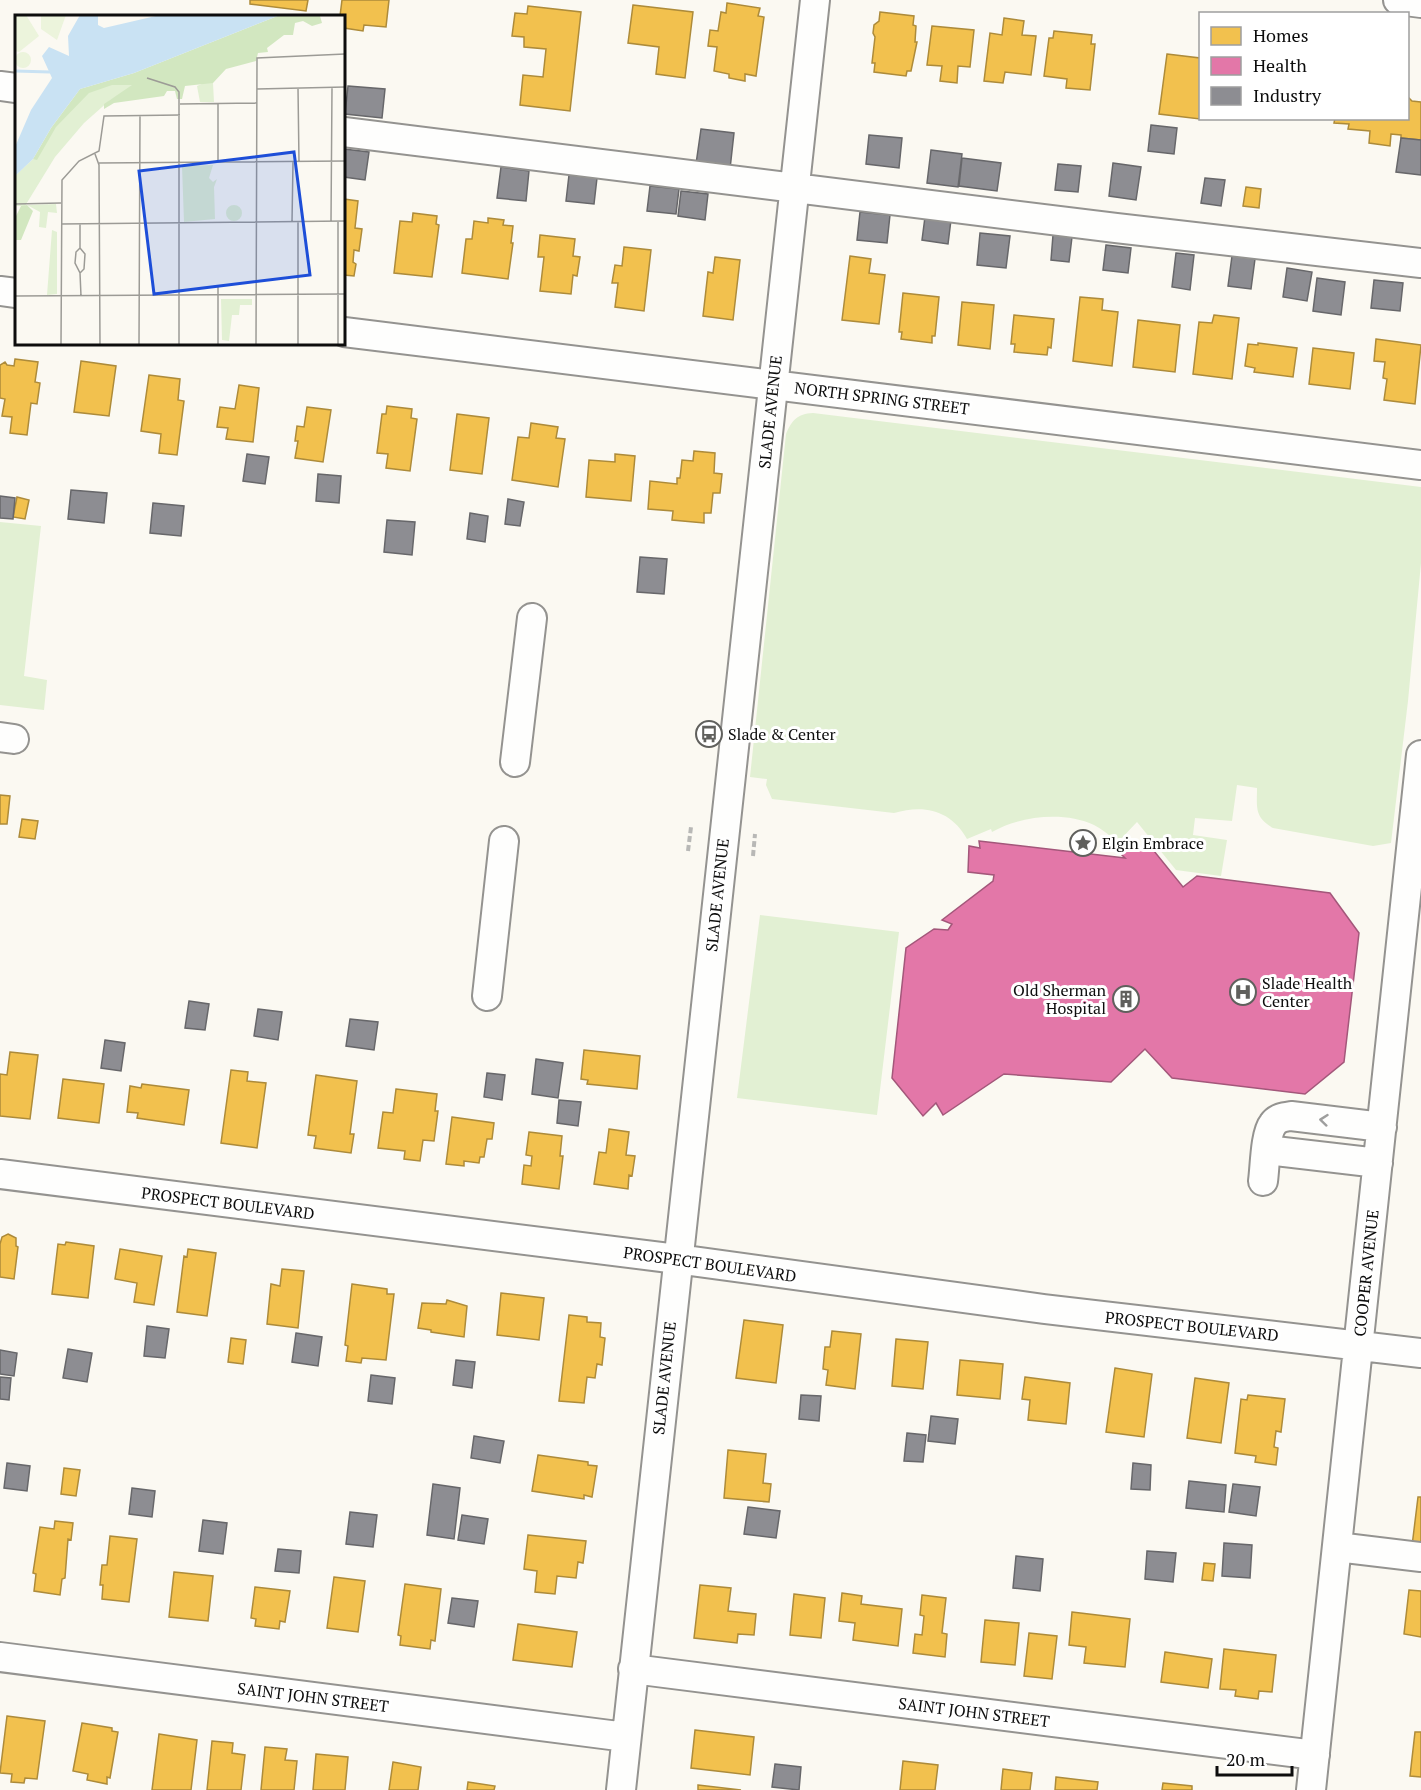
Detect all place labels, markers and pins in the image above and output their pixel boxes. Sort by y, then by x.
bus stop icon: Slade & Center [694,719,724,749]
place label: Slade & Center [728,723,837,745]
place icon: Elgin Embrace [1068,828,1098,858]
place label: Elgin Embrace [1102,832,1204,854]
place label: Slade Health Center [1262,972,1353,1012]
hospital icon: Slade Health Center [1228,977,1258,1007]
place label: Old Sherman Hospital [1013,979,1106,1019]
building icon: Old Sherman Hospital [1111,984,1141,1014]

